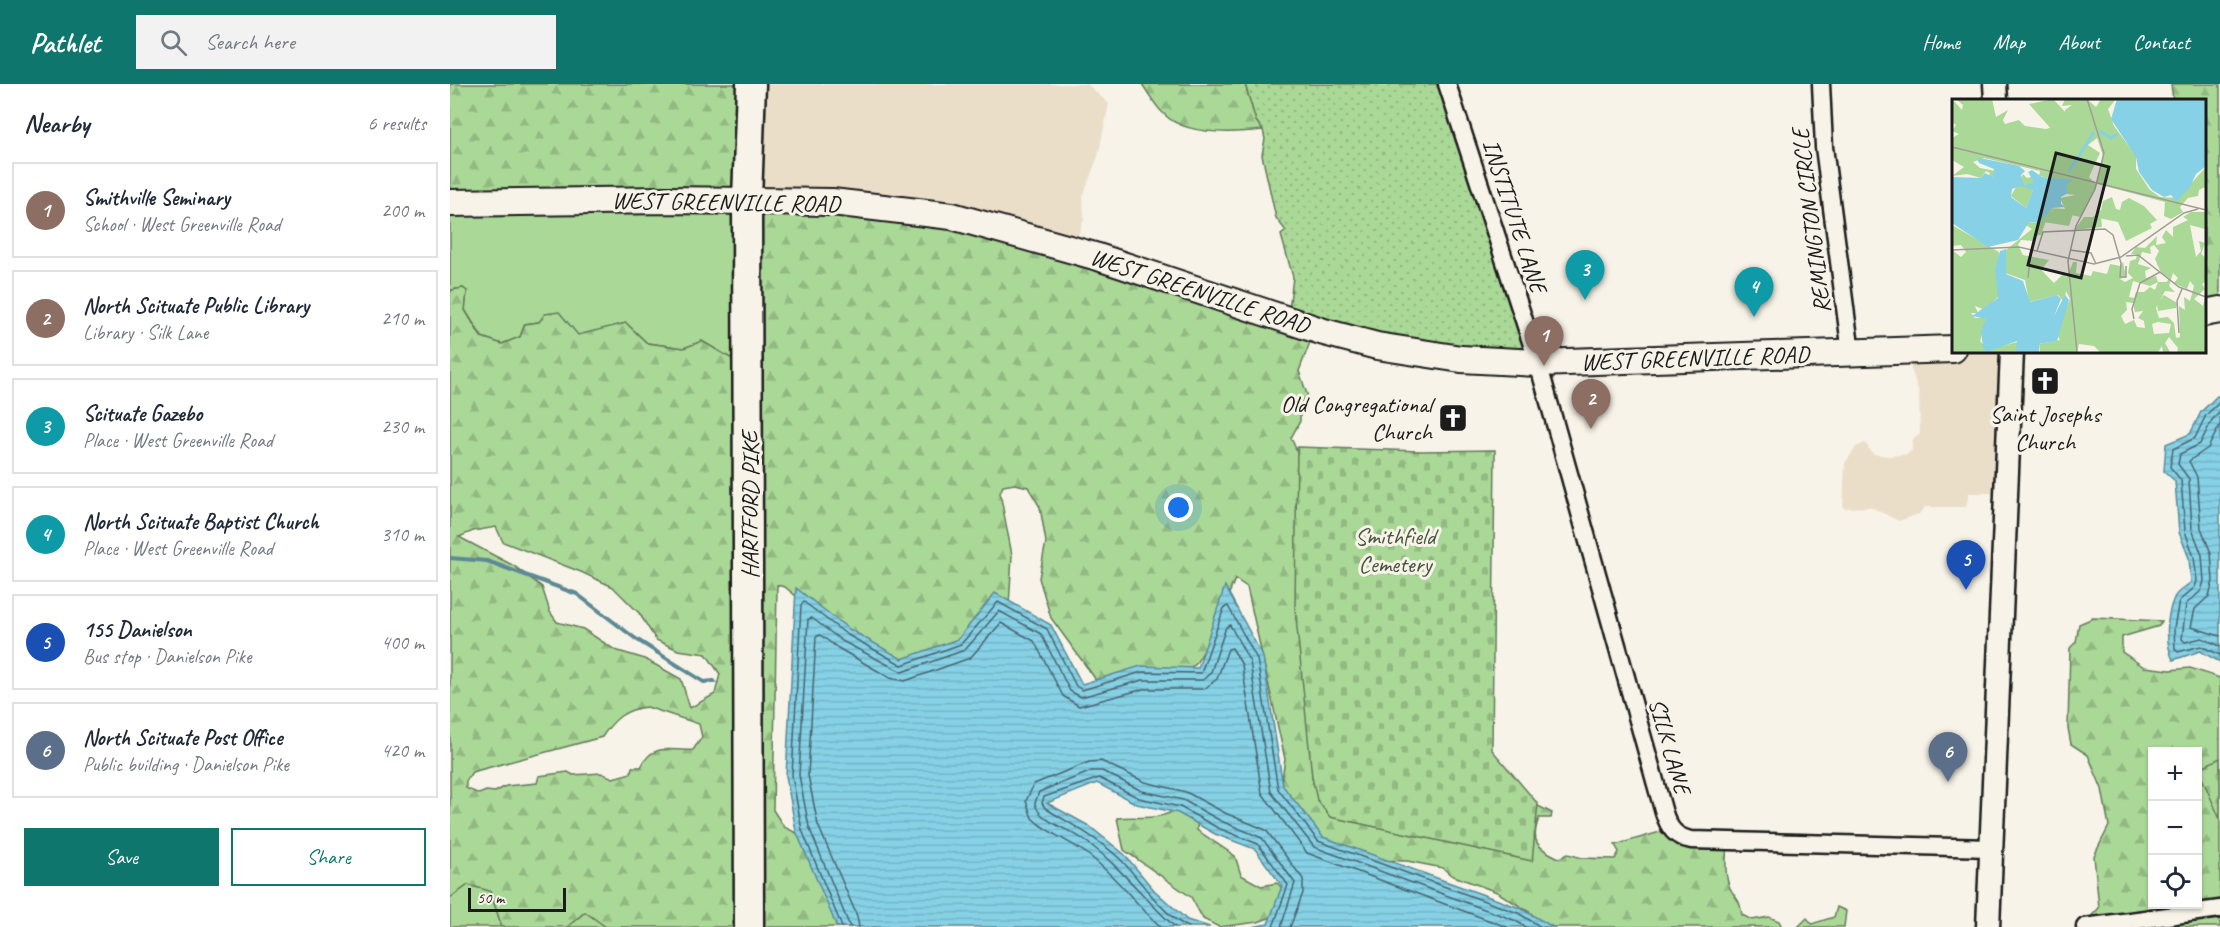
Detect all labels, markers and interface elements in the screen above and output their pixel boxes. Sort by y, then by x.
search box [136,15,556,69]
text: Pathlet [30,25,100,60]
icon: search [157,26,190,59]
text: Search here [205,28,295,56]
text: Home [1922,29,1960,55]
text: Map [1993,29,2025,55]
text: About [2058,29,2100,55]
text: Contact [2133,29,2190,55]
inset map [1952,99,2205,352]
text: Nearby [24,107,89,140]
text: 6 results [367,111,426,136]
street label: REMINGTON CIRCLE [1784,124,1837,315]
street label: INSTITUTE LANE [1476,136,1555,299]
text: Smithville Seminary [83,184,230,212]
street label: WEST GREENVILLE ROAD [612,185,842,219]
text: 1 [41,198,50,223]
text: 200 m [381,198,424,223]
text: School · West Greenville Road [83,212,281,237]
street label: WEST GREENVILLE ROAD [1087,241,1315,341]
pin: 3 [1566,250,1604,300]
pin: 4 [1734,268,1774,317]
text: North Scituate Public Library [83,292,309,320]
text: 2 [41,306,50,331]
text: 210 m [381,306,424,331]
pin: 1 [1524,316,1564,366]
text: Library · Silk Lane [83,320,208,345]
street label: WEST GREENVILLE ROAD [1580,339,1812,377]
church icon: Saint Josephs Church [2029,365,2061,397]
pin: 2 [1572,380,1610,429]
place label: Old Congregational Church [1281,389,1436,447]
place label: Saint Josephs Church [1990,399,2102,457]
text: Scituate Gazebo [83,400,202,428]
church icon: Old Congregational Church [1437,402,1469,434]
text: 3 [41,414,50,439]
text: 230 m [381,414,424,439]
text: Place · West Greenville Road [83,428,273,453]
street label: HARTFORD PIKE [735,428,765,579]
your location [1164,493,1193,522]
text: North Scituate Baptist Church [83,508,319,536]
park label: Smithfield Cemetery [1355,521,1439,579]
text: 4 [41,522,50,547]
text: 310 m [381,522,424,547]
text: Place · West Greenville Road [83,536,273,561]
pin: 5 [1946,540,1986,590]
text: 155 Danielson [83,616,191,644]
text: 5 [41,630,50,655]
text: 400 m [381,630,424,655]
text: Bus stop · Danielson Pike [83,644,251,669]
street label: SILK LANE [1642,695,1699,800]
text: North Scituate Post Office [83,724,282,752]
pin: 6 [1928,732,1968,782]
text: 6 [41,738,50,763]
text: 420 m [381,738,424,763]
map controls [2148,747,2202,909]
button: + [2148,747,2202,801]
text: Public building · Danielson Pike [83,752,289,777]
button: − [2148,801,2202,855]
button: Save [24,828,219,886]
button: Share [231,828,426,886]
button: locate [2148,855,2202,909]
scale bar [468,885,566,912]
text: 50 m [477,888,504,908]

